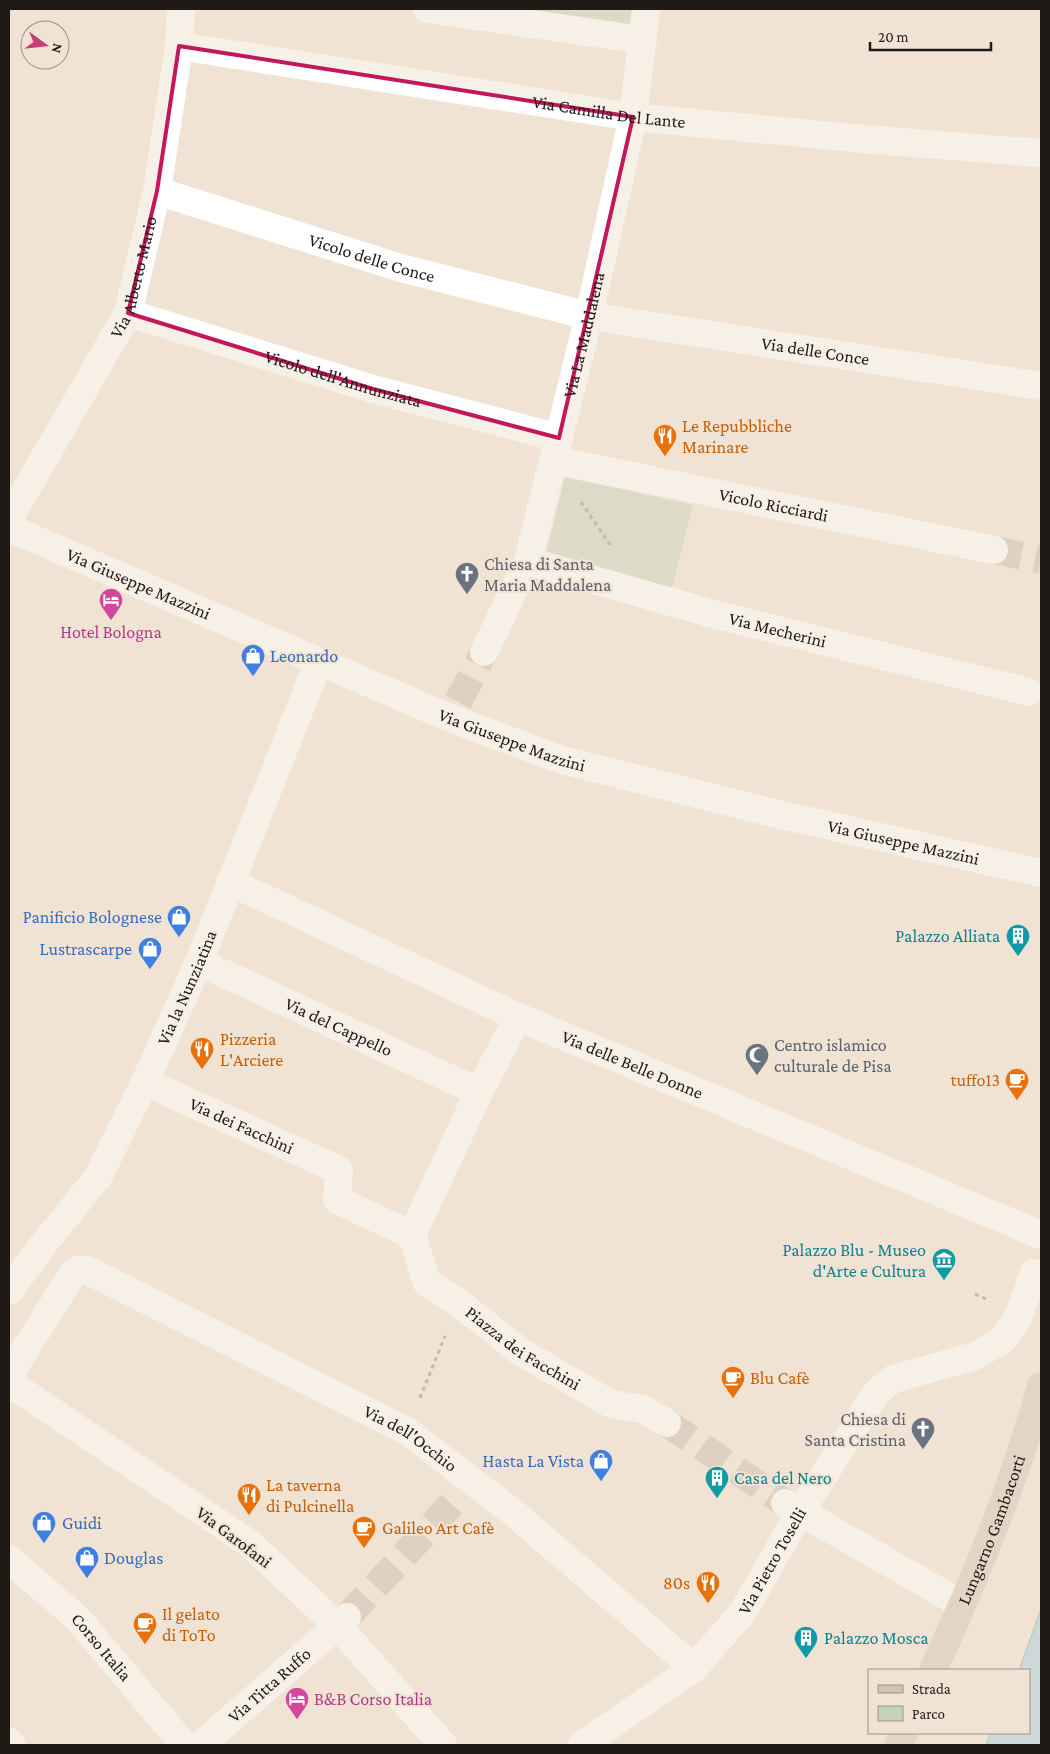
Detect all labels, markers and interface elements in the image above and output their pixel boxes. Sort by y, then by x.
north arrow [20,20,70,70]
scale bar [870,20,991,52]
text: 20 m [878,29,909,45]
text: N [48,42,67,55]
street label: Via Camilla Del Lante [531,91,687,132]
street label: Via Alberto Mario [106,214,161,342]
street label: Vicolo delle Conce [306,230,437,286]
street label: Via La Maddalena [559,270,608,400]
street label: Via delle Conce [760,333,871,369]
street label: Vicolo dell'Annunziata [262,346,424,411]
place label: Le Repubbliche Marinare [682,416,792,457]
restaurant icon: Le Repubbliche Marinare [652,423,678,457]
street label: Vicolo Ricciardi [717,484,830,526]
street label: Via Giuseppe Mazzini [63,544,214,624]
place label: Chiesa di Santa Maria Maddalena [484,554,611,595]
church icon: Chiesa di Santa Maria Maddalena [454,561,480,595]
hotel icon: Hotel Bologna [98,587,124,621]
street label: Via Mecherini [727,608,829,652]
place label: Hotel Bologna [60,622,162,642]
shop icon: Leonardo [240,643,266,677]
place label: Leonardo [270,646,338,666]
street label: Via Giuseppe Mazzini [435,704,588,776]
street label: Via Giuseppe Mazzini [826,816,981,869]
shop icon: Panificio Bolognese [166,904,192,938]
place label: Panificio Bolognese [23,907,162,927]
building icon: Palazzo Alliata [1005,923,1031,957]
place label: Palazzo Alliata [895,926,1000,946]
street label: Via la Nunziatina [153,927,221,1048]
shop icon: Lustrascarpe [137,936,163,970]
place label: Lustrascarpe [40,939,132,959]
street label: Via del Cappello [282,993,396,1060]
street label: Via delle Belle Donne [559,1026,706,1103]
place label: Pizzeria L'Arciere [220,1029,283,1070]
place label: Centro islamico culturale de Pisa [774,1035,892,1076]
restaurant icon: Pizzeria L'Arciere [189,1036,215,1070]
mosque icon: Centro islamico culturale de Pisa [744,1042,770,1076]
cafe icon: tuffo13 [1004,1067,1030,1101]
place label: tuffo13 [950,1070,1000,1090]
street label: Via dei Facchini [186,1093,297,1158]
place label: Palazzo Blu - Museo d'Arte e Cultura [782,1240,926,1281]
museum icon: Palazzo Blu - Museo d'Arte e Cultura [931,1247,957,1281]
street label: Piazza dei Facchini [461,1302,584,1394]
cafe icon: Blu Cafè [720,1365,746,1399]
place label: Blu Cafè [750,1368,810,1388]
street label: Via dell'Occhio [360,1401,461,1476]
place label: Chiesa di Santa Cristina [805,1409,906,1450]
church icon: Chiesa di Santa Cristina [910,1416,936,1450]
shop icon: Hasta La Vista [588,1448,614,1482]
place label: Hasta La Vista [483,1451,584,1471]
street label: Lungarno Gambacorti [954,1452,1029,1608]
building icon: Casa del Nero [704,1465,730,1499]
place label: Casa del Nero [734,1468,832,1488]
place label: La taverna di Pulcinella [266,1475,354,1516]
restaurant icon: La taverna di Pulcinella [236,1482,262,1516]
street label: Via Garofani [192,1502,276,1572]
street label: Via Pietro Toselli [734,1504,810,1618]
shop icon: Guidi [31,1510,57,1544]
place label: Guidi [62,1513,102,1533]
cafe icon: Galileo Art Cafè [351,1515,377,1549]
place label: Galileo Art Cafè [382,1518,494,1538]
shop icon: Douglas [74,1545,100,1579]
place label: Douglas [104,1548,163,1568]
restaurant icon: 80s [695,1570,721,1604]
place label: 80s [663,1573,690,1593]
place label: Il gelato di ToTo [162,1604,220,1645]
street label: Corso Italia [67,1609,136,1685]
cafe icon: Il gelato di ToTo [132,1611,158,1645]
building icon: Palazzo Mosca [793,1625,819,1659]
place label: Palazzo Mosca [824,1628,928,1648]
street label: Via Titta Ruffo [224,1643,315,1727]
legend [868,1669,1030,1734]
text: Strada [912,1681,951,1697]
hotel icon: B&B Corso Italia [284,1686,310,1720]
place label: B&B Corso Italia [314,1689,432,1709]
text: Parco [912,1706,945,1722]

